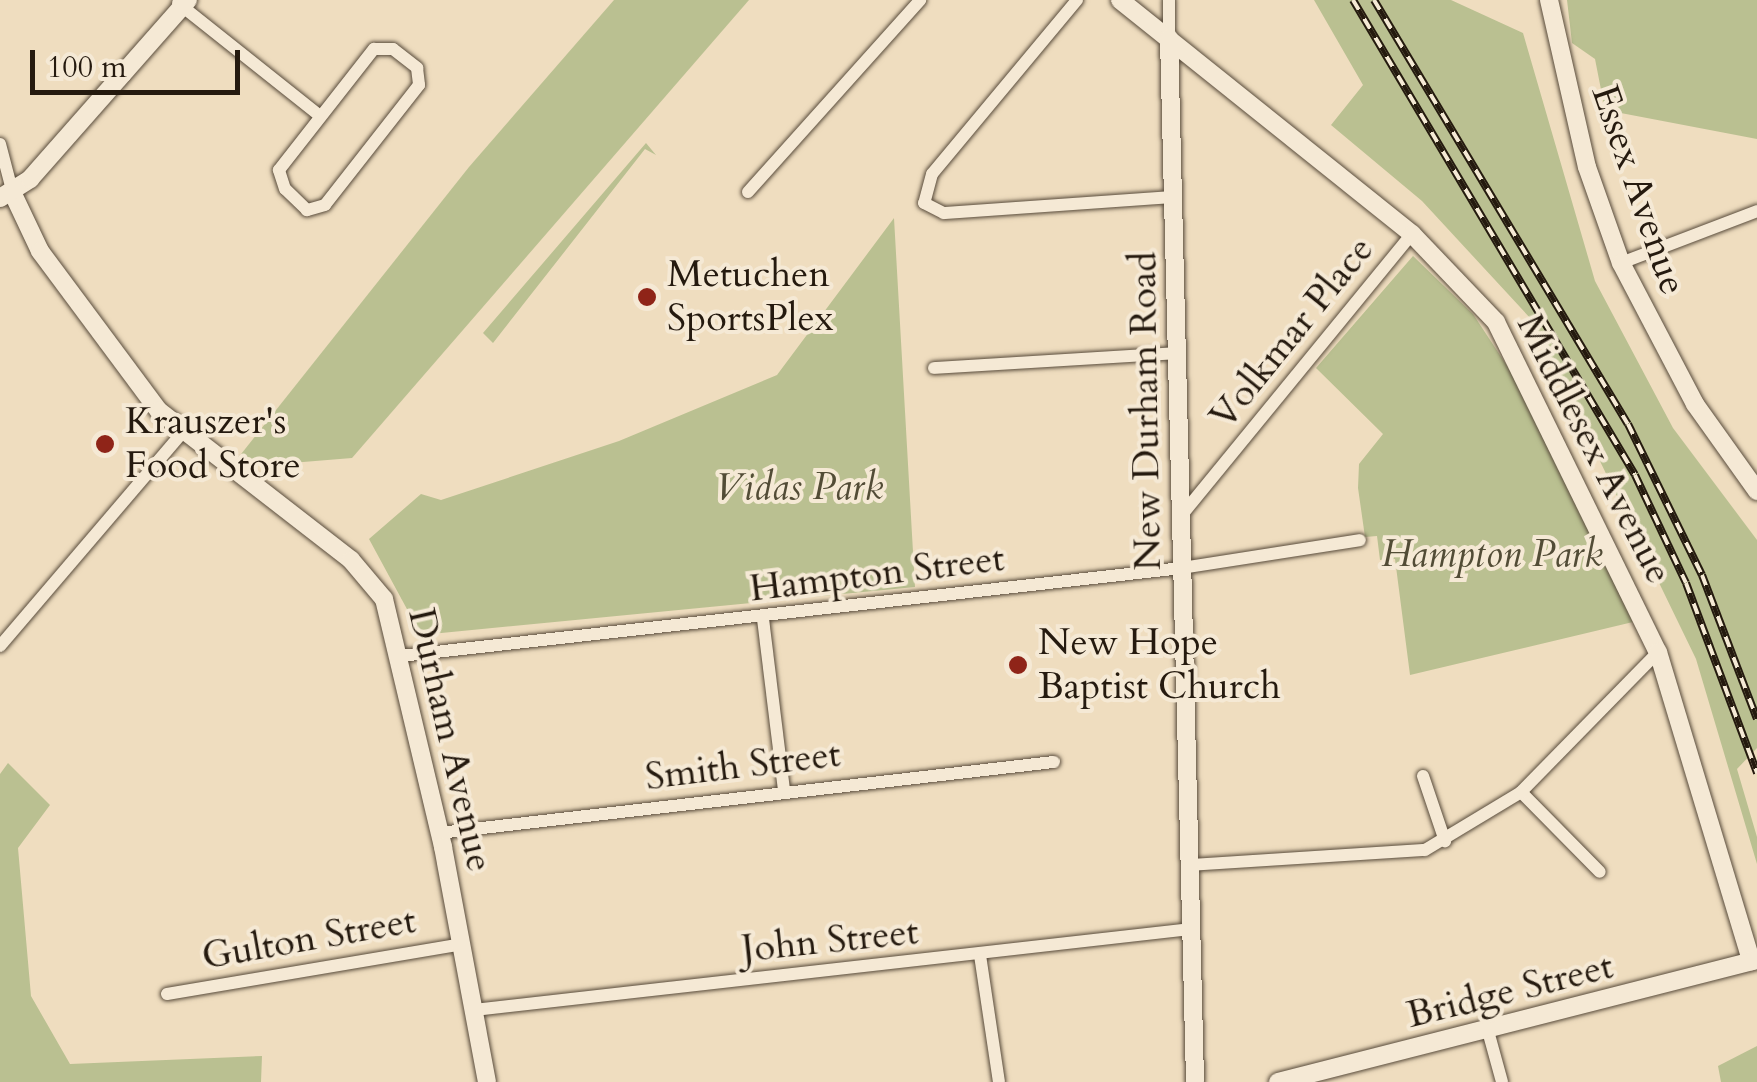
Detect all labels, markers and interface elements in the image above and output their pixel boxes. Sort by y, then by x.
scale bar [35,30,245,92]
text: 100 m [47,47,127,88]
street label: Essex Avenue [1581,79,1695,301]
street label: Volkmar Place [1201,228,1383,438]
street label: New Durham Road [1120,251,1172,571]
place label: Metuchen SportsPlex [667,252,834,342]
marker: Metuchen SportsPlex [636,286,658,308]
street label: Middlesex Avenue [1506,307,1682,591]
place label: Krauszer's Food Store [125,399,301,488]
marker: Krauszer's Food Store [94,433,116,455]
park label: Vidas Park [715,465,883,511]
park label: Hampton Park [1381,532,1603,578]
street label: Hampton Street [747,536,1007,612]
street label: Durham Avenue [398,604,502,876]
place label: New Hope Baptist Church [1038,620,1281,709]
marker: New Hope Baptist Church [1007,654,1029,676]
street label: Smith Street [643,731,843,801]
street label: Gulton Street [199,898,419,980]
street label: John Street [739,909,921,973]
street label: Bridge Street [1402,943,1618,1039]

